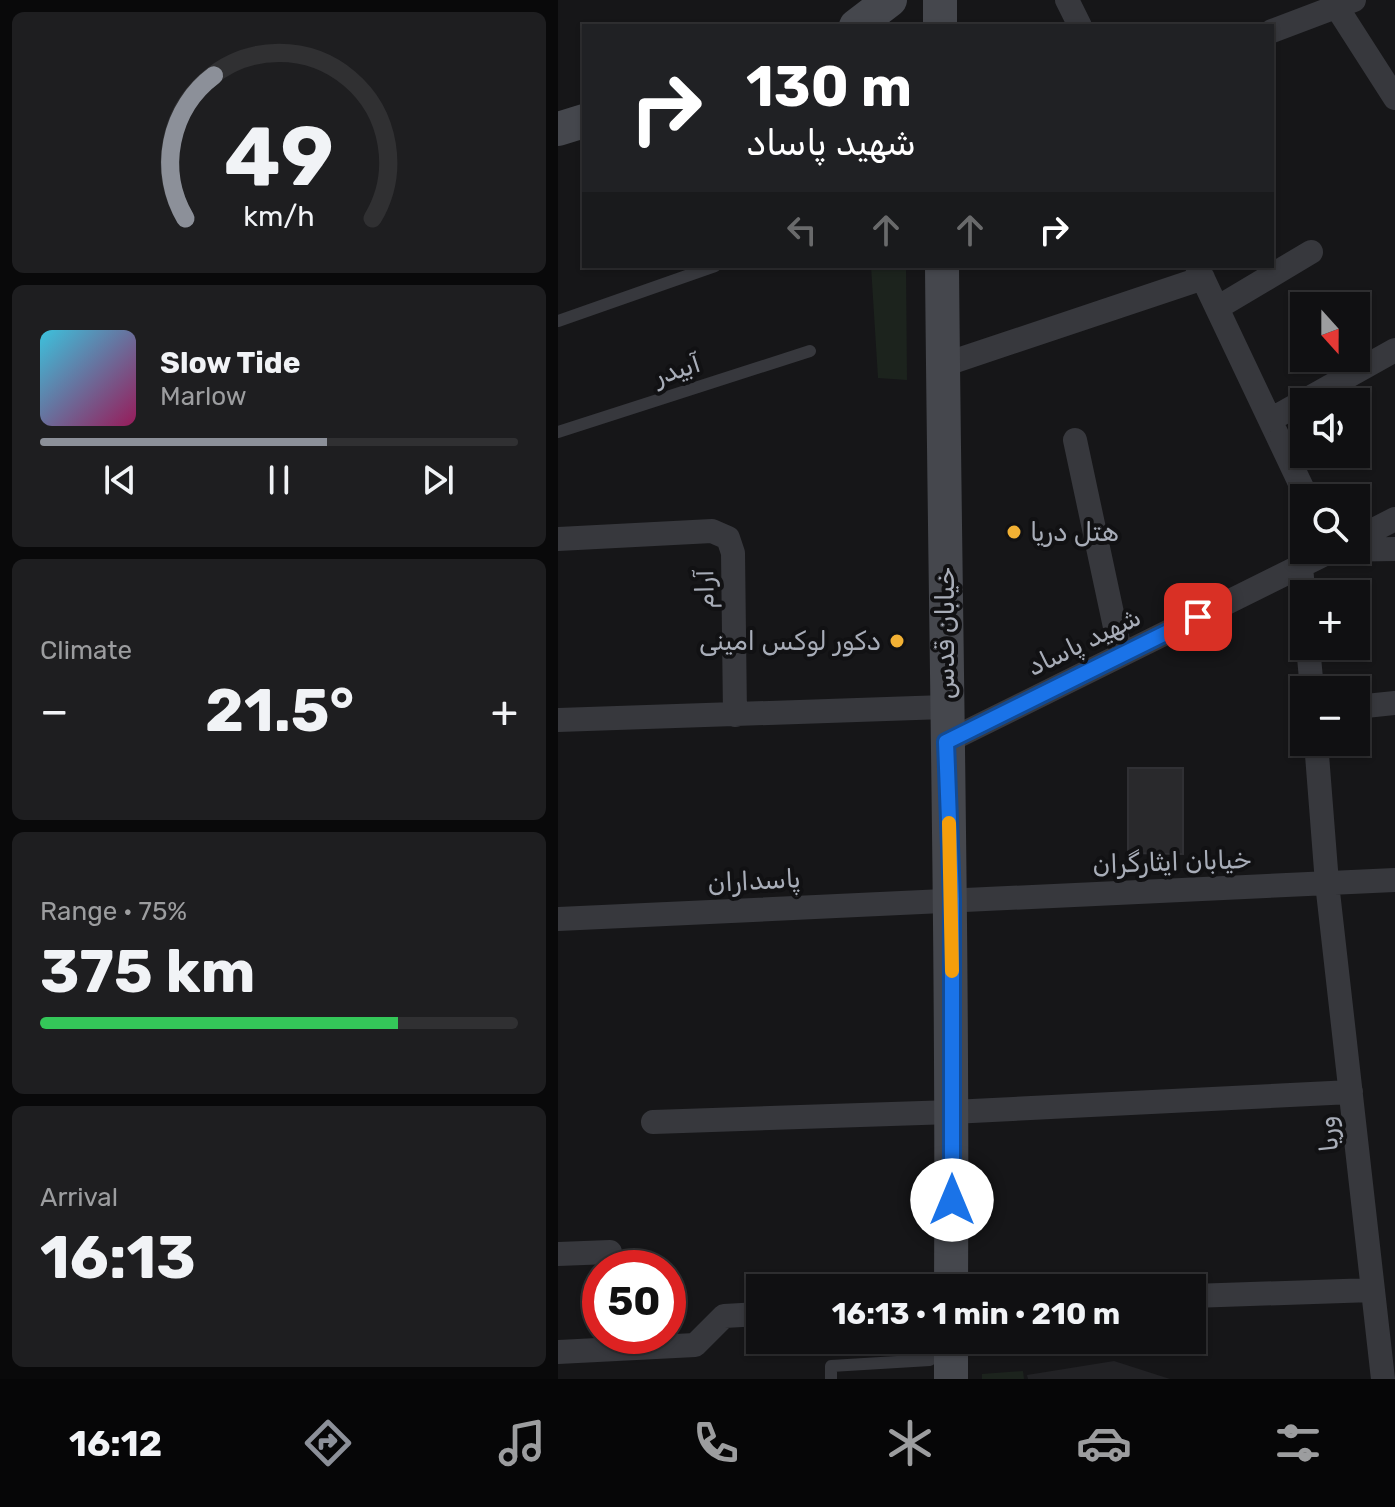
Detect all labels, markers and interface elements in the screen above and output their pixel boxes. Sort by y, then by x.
text: 130 m [746,54,912,120]
icon: right [614,56,718,160]
text: 49 [224,106,334,205]
text: شهید پاساد [746,121,916,164]
text: km/h [243,199,315,233]
icon: left [780,208,824,252]
icon: ahead [864,208,908,252]
icon: ahead [948,208,992,252]
icon: right [1032,208,1076,252]
north arrow [1290,292,1370,372]
map controls [1290,292,1370,756]
text: Slow Tide [160,345,300,381]
street label: آبیدر [648,348,705,393]
text: Marlow [160,381,247,412]
button: sound [1290,388,1370,468]
icon: previous [98,458,142,502]
icon: pause [257,458,301,502]
icon: next [416,458,460,502]
button: search [1290,484,1370,564]
place label: هتل دریا [1030,517,1119,548]
marker: هتل دریا [1005,523,1023,541]
street label: خیابان قدس [930,567,961,699]
street label: آرام [689,569,722,609]
button: + [1290,580,1370,660]
pin [1164,583,1232,651]
icon: arrive [1176,595,1220,639]
street label: شهید پاساد [1022,601,1146,684]
place label: دکور لوکس امینی [699,626,881,657]
marker: دکور لوکس امینی [888,632,906,650]
text: Climate [40,635,132,666]
text: 21.5° [205,675,354,746]
button: − [1290,676,1370,756]
text: − [40,685,69,737]
text: + [491,685,518,737]
street label: خیابان ایثارگران [1092,844,1252,880]
street label: پاسداران [707,863,801,900]
text: Range · 75% [40,896,187,927]
text: 375 km [40,936,256,1007]
street label: وریا [1311,1115,1345,1153]
position arrow [910,1158,994,1242]
text: Arrival [40,1182,118,1213]
text: 16:13 [40,1222,196,1293]
speed limit sign: 50 [582,1250,686,1354]
text: 16:13 · 1 min · 210 m [832,1296,1120,1332]
icon: directions [300,1415,356,1471]
icon: music [494,1415,550,1471]
icon: phone [688,1415,744,1471]
icon: climate [882,1415,938,1471]
icon: car [1076,1415,1132,1471]
icon: filters [1270,1415,1326,1471]
text: 16:12 [69,1422,162,1465]

